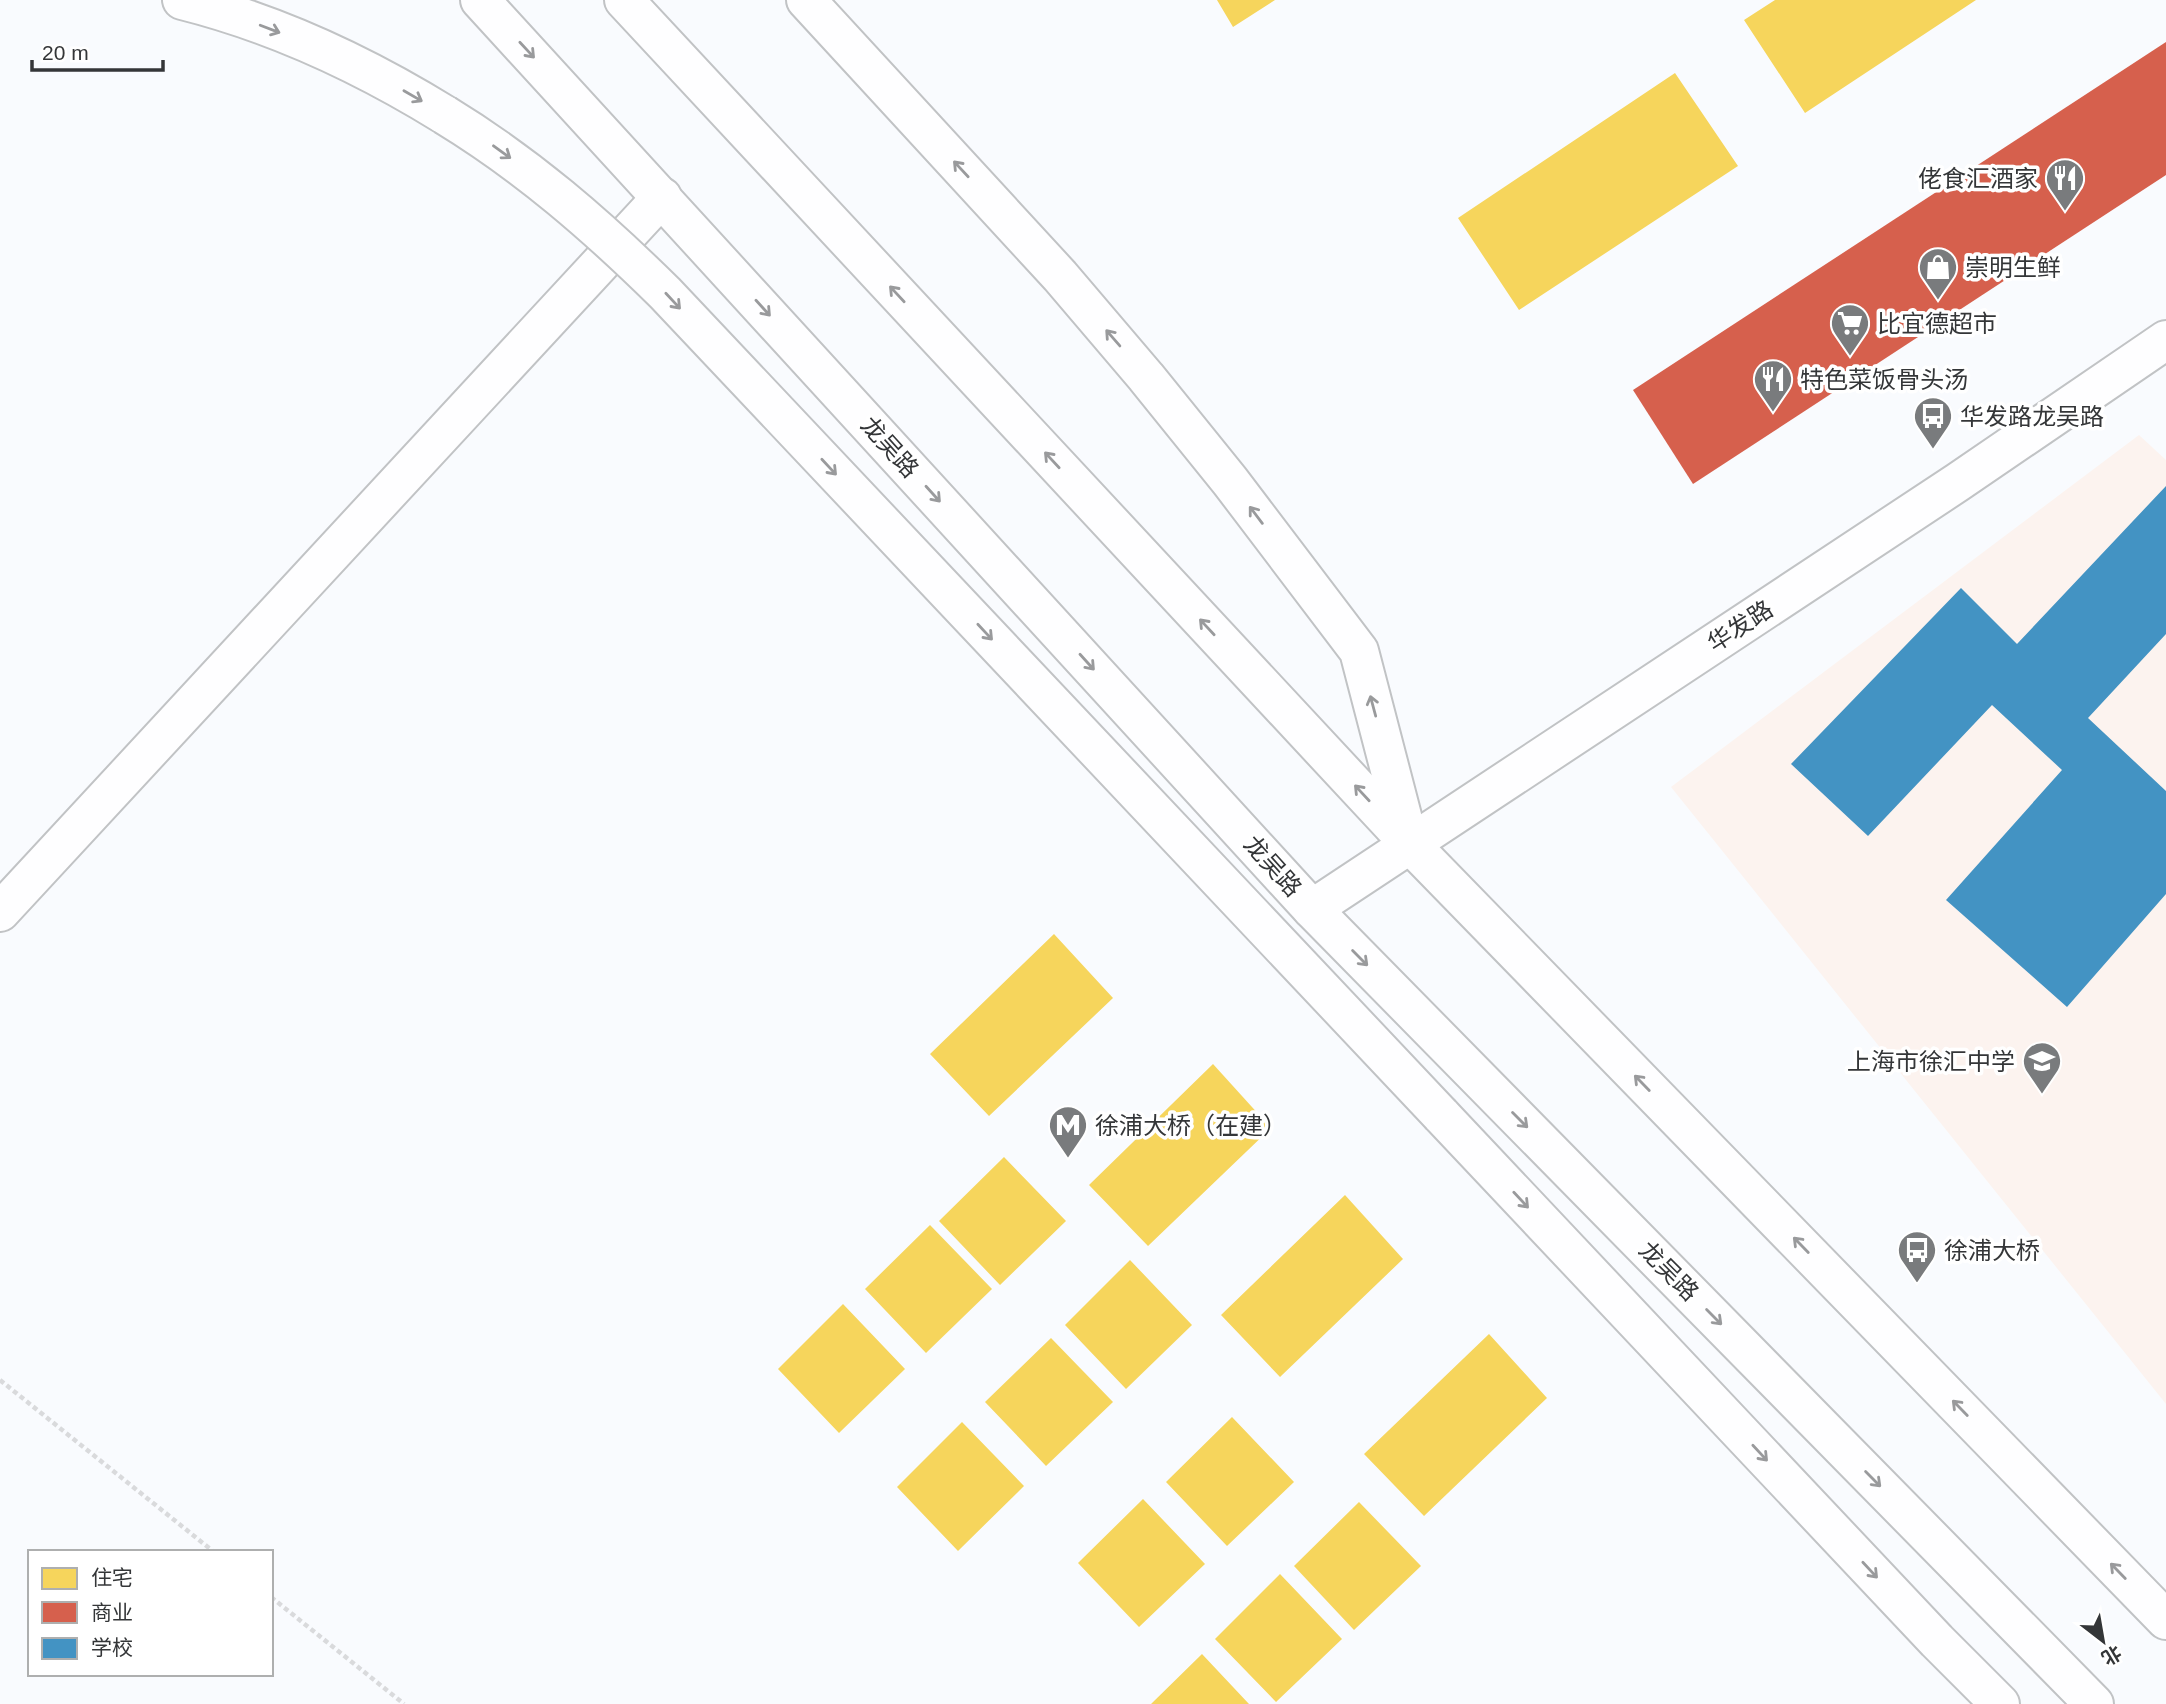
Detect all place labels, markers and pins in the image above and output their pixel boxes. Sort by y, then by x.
restaurant icon: 佬食汇酒家 [2044,157,2086,212]
place label: 佬食汇酒家 [1918,165,2038,192]
shop icon: 崇明生鲜 [1917,246,1959,301]
place label: 崇明生鲜 [1965,254,2061,281]
supermarket icon: 比宜德超市 [1829,302,1871,357]
place label: 比宜德超市 [1877,310,1997,337]
restaurant icon: 特色菜饭骨头汤 [1752,358,1794,413]
place label: 特色菜饭骨头汤 [1800,366,1968,393]
bus stop icon: 华发路龙吴路 [1912,395,1954,450]
place label: 华发路龙吴路 [1960,403,2104,430]
school or university icon: 上海市徐汇中学 [2021,1040,2063,1095]
place label: 上海市徐汇中学 [1847,1048,2015,1075]
metro station icon: 徐浦大桥（在建） [1047,1104,1089,1159]
place label: 徐浦大桥（在建） [1095,1112,1287,1139]
bus stop icon: 徐浦大桥 [1896,1229,1938,1284]
place label: 徐浦大桥 [1944,1237,2040,1264]

